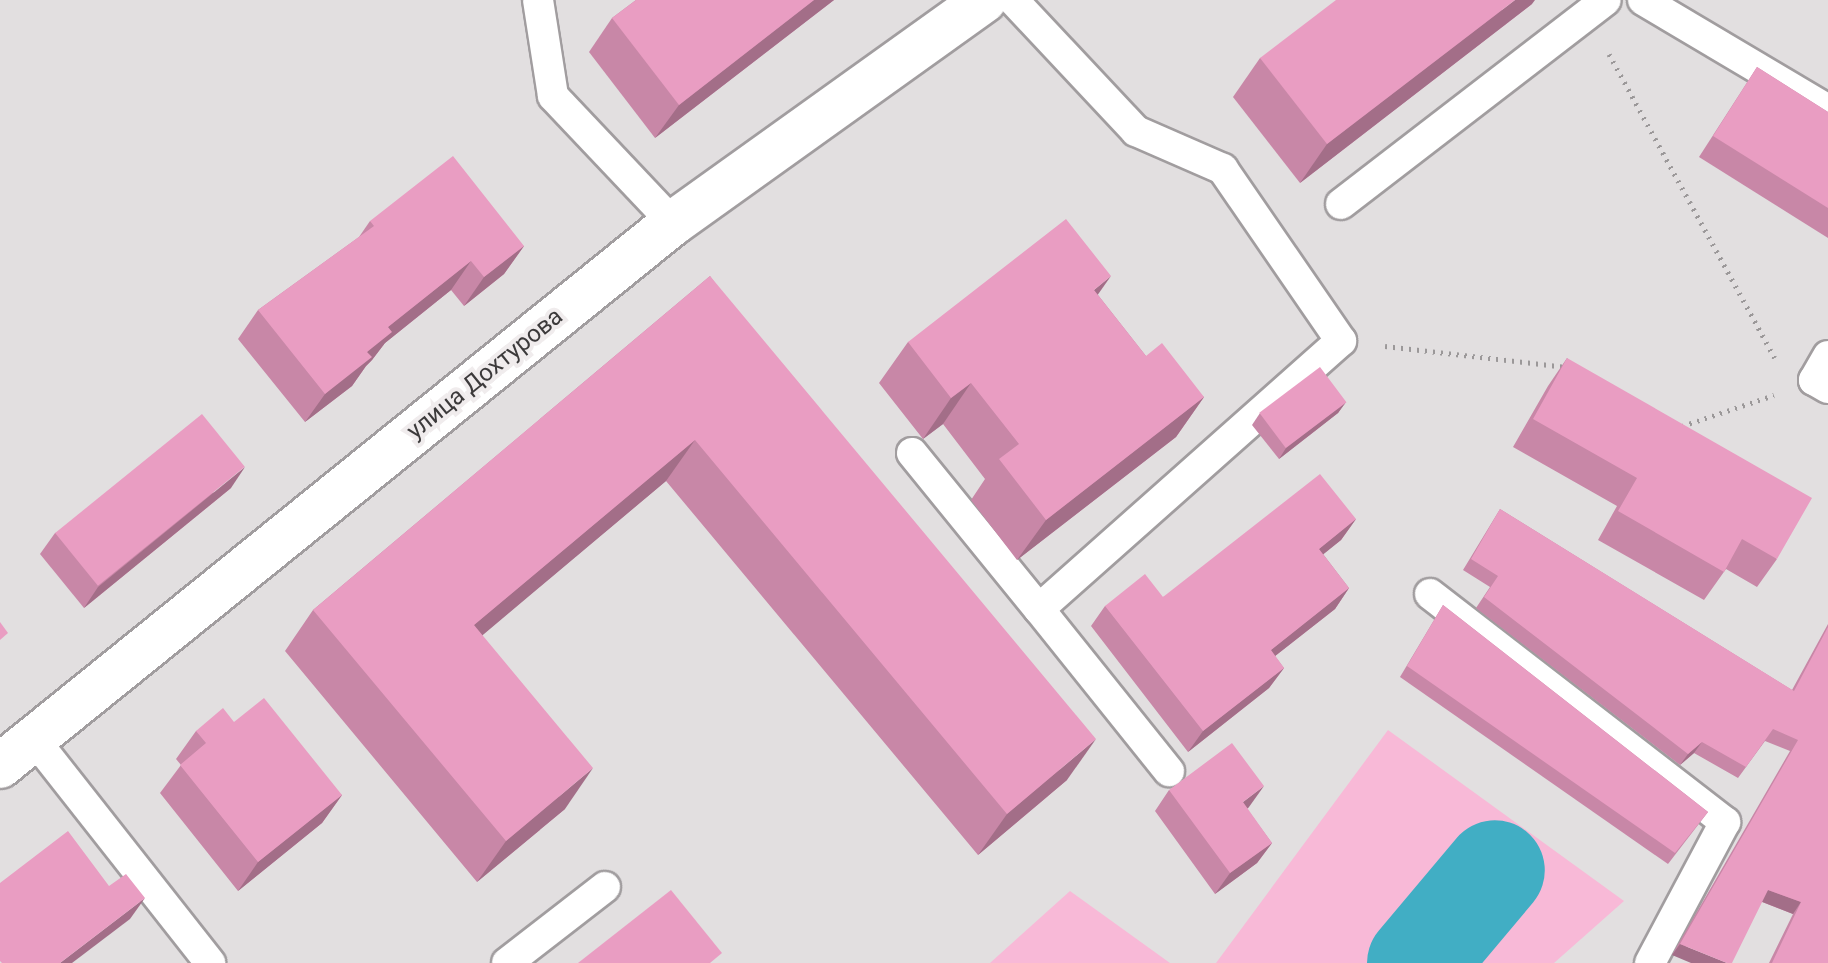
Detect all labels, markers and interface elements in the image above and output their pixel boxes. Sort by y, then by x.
street label: улица Дохтурова [401,302,569,446]

